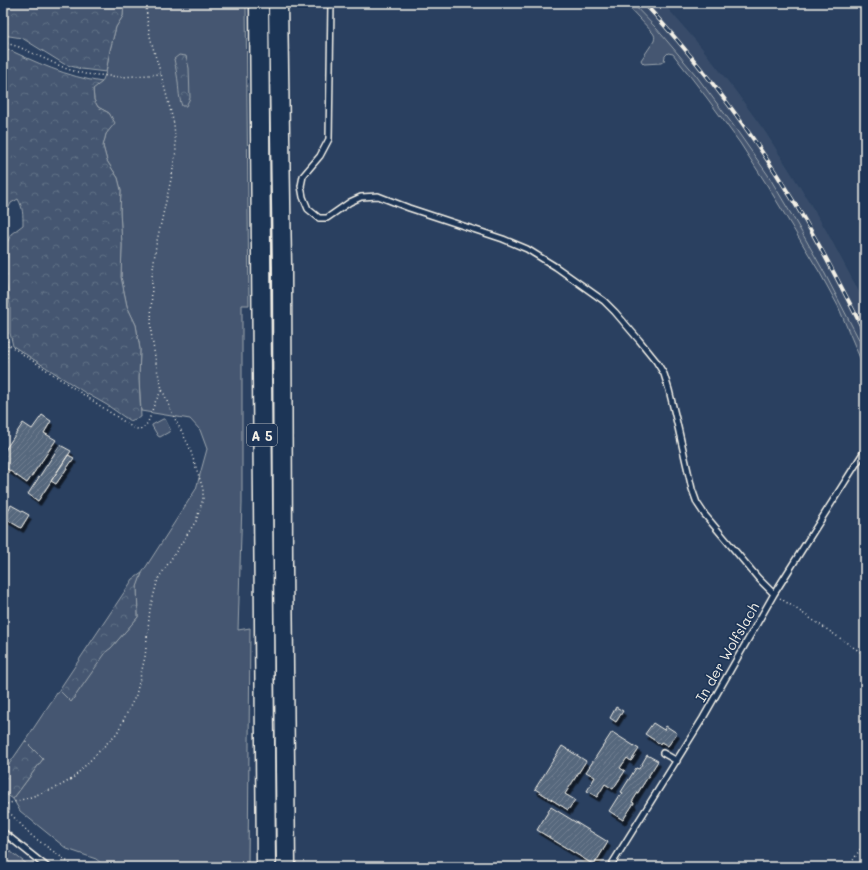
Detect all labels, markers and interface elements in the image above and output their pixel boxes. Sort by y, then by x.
road number: A 5 [247,424,277,446]
street label: In der Wolfslach [691,599,763,705]

